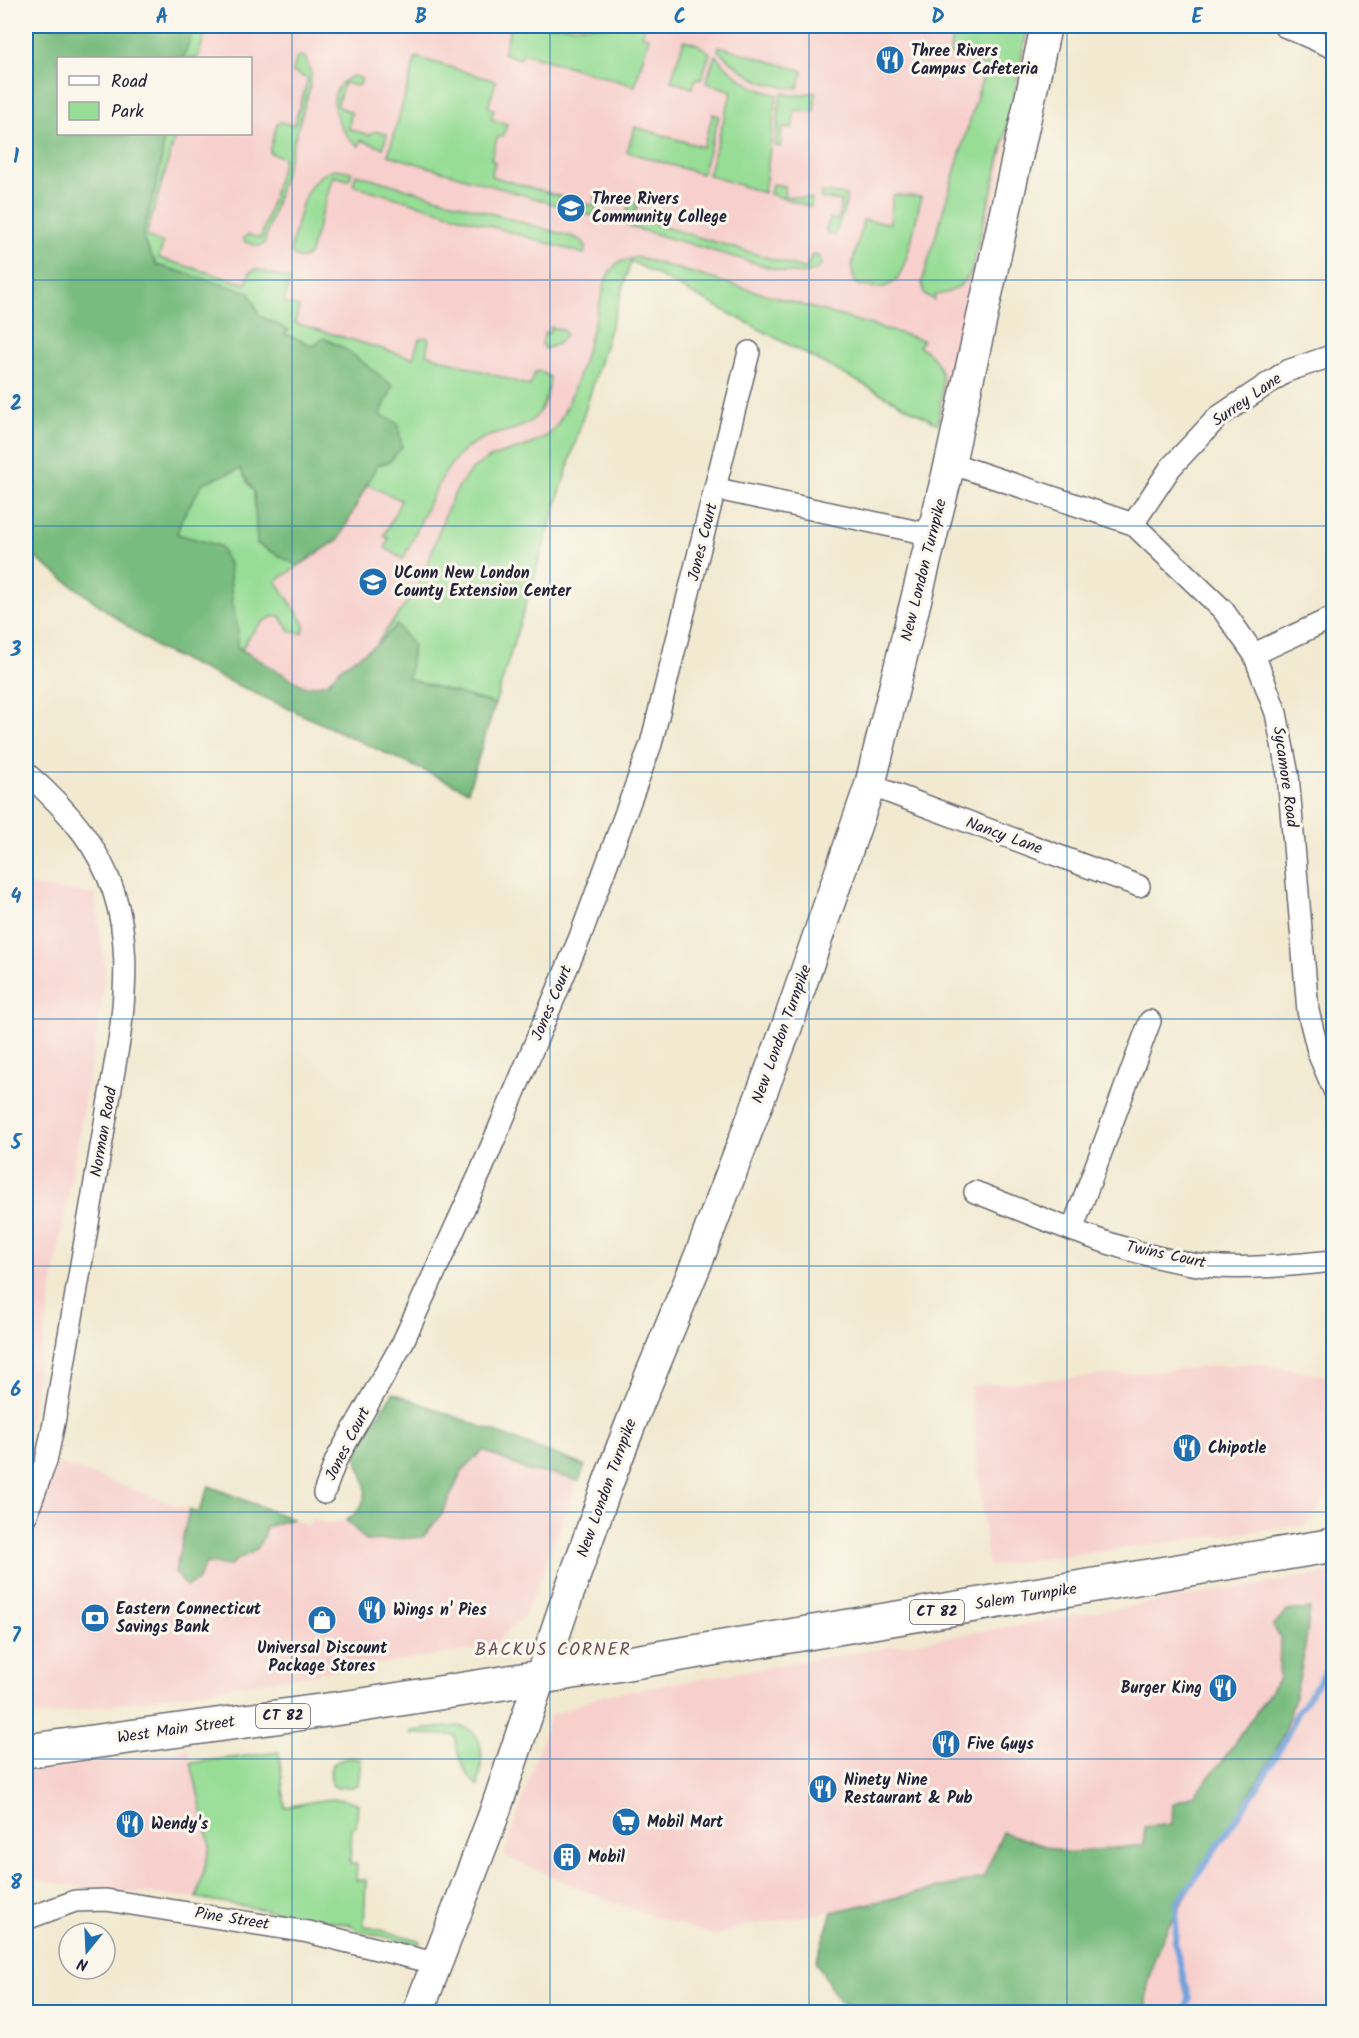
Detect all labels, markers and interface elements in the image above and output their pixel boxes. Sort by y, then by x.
text: A [156,2,168,34]
text: B [415,2,427,34]
text: C [674,2,686,34]
text: D [931,2,945,34]
text: E [1191,2,1203,34]
place label: Three Rivers Campus Cafeteria [911,39,1038,82]
restaurant icon: Three Rivers Campus Cafeteria [874,44,906,76]
legend [57,57,252,135]
text: Road [111,68,148,97]
text: Park [111,98,144,127]
text: 1 [13,142,19,174]
place label: Three Rivers Community College [592,187,727,230]
school or university icon: Three Rivers Community College [555,192,587,224]
street label: Surrey Lane [1207,367,1287,433]
text: 2 [10,389,22,421]
street label: New London Turnpike [894,496,954,644]
street label: Jones Court [681,500,725,584]
place label: UConn New London County Extension Center [394,561,572,604]
school or university icon: UConn New London County Extension Center [357,566,389,598]
text: 3 [10,635,22,667]
street label: Sycamore Road [1266,725,1305,830]
street label: Nancy Lane [962,811,1046,861]
text: 4 [11,882,22,914]
street label: Jones Court [525,961,579,1045]
street label: New London Turnpike [745,961,819,1107]
street label: Norman Road [84,1084,124,1179]
text: 5 [10,1128,23,1160]
street label: Twins Court [1124,1234,1209,1276]
text: 6 [11,1375,22,1407]
street label: Jones Court [319,1402,378,1485]
street label: New London Turnpike [570,1415,644,1561]
restaurant icon: Chipotle [1171,1432,1203,1464]
place label: Chipotle [1208,1436,1266,1461]
street label: Salem Turnpike [973,1577,1079,1617]
restaurant icon: Wings n' Pies [356,1594,388,1626]
place label: Eastern Connecticut Savings Bank [116,1597,262,1640]
place label: Wings n' Pies [393,1598,487,1623]
road number: CT 82 [910,1600,964,1624]
bank icon: Eastern Connecticut Savings Bank [79,1602,111,1634]
shop icon: Universal Discount Package Stores [306,1604,338,1636]
text: 7 [11,1621,21,1653]
place label: Universal Discount Package Stores [257,1636,388,1679]
district label: BACKUS CORNER [475,1636,631,1665]
restaurant icon: Burger King [1207,1672,1239,1704]
place label: Burger King [1121,1676,1202,1701]
road number: CT 82 [256,1704,310,1728]
street label: West Main Street [116,1709,237,1751]
restaurant icon: Five Guys [930,1728,962,1760]
place label: Five Guys [967,1732,1034,1757]
place label: Ninety Nine Restaurant & Pub [844,1768,973,1811]
restaurant icon: Ninety Nine Restaurant & Pub [807,1773,839,1805]
supermarket icon: Mobil Mart [610,1806,642,1838]
restaurant icon: Wendy's [114,1808,146,1840]
place label: Mobil Mart [647,1810,724,1835]
place label: Wendy's [151,1812,209,1837]
building icon: Mobil [551,1841,583,1873]
place label: Mobil [588,1845,626,1870]
text: 8 [10,1868,22,1900]
street label: Pine Street [193,1901,272,1937]
north arrow [57,1921,117,1981]
text: N [74,1950,91,1977]

